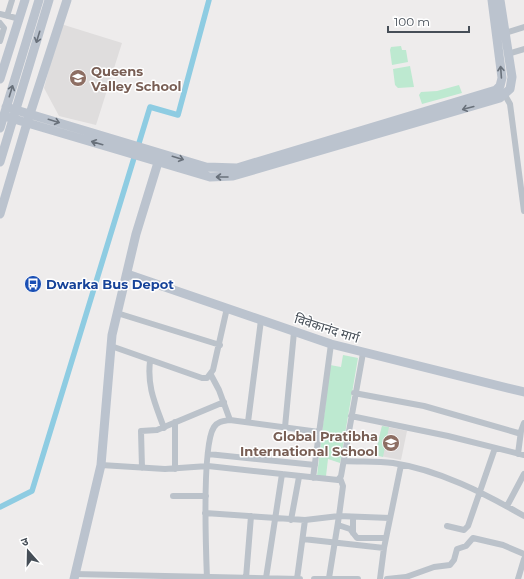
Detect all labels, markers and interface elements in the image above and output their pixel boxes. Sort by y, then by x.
scale bar [388,8,469,34]
text: 100 m [394,14,430,29]
one-way arrow [34,31,41,44]
place label: Queens Valley School [90,63,181,94]
one-way arrow [498,66,505,79]
school or university icon: Queens Valley School [68,68,88,88]
one-way arrow [8,85,15,98]
one-way arrow [462,105,475,112]
one-way arrow [47,118,60,125]
one-way arrow [90,139,103,146]
one-way arrow [171,155,184,162]
one-way arrow [216,173,229,181]
bus stop icon: Dwarka Bus Depot [23,274,43,294]
place label: Dwarka Bus Depot [46,276,174,292]
street label: विवेकानंद मार्ग [293,310,362,346]
place label: Global Pratibha International School [240,428,378,459]
school or university icon: Global Pratibha International School [381,433,401,453]
north arrow [8,531,48,571]
text: उ [19,534,31,549]

